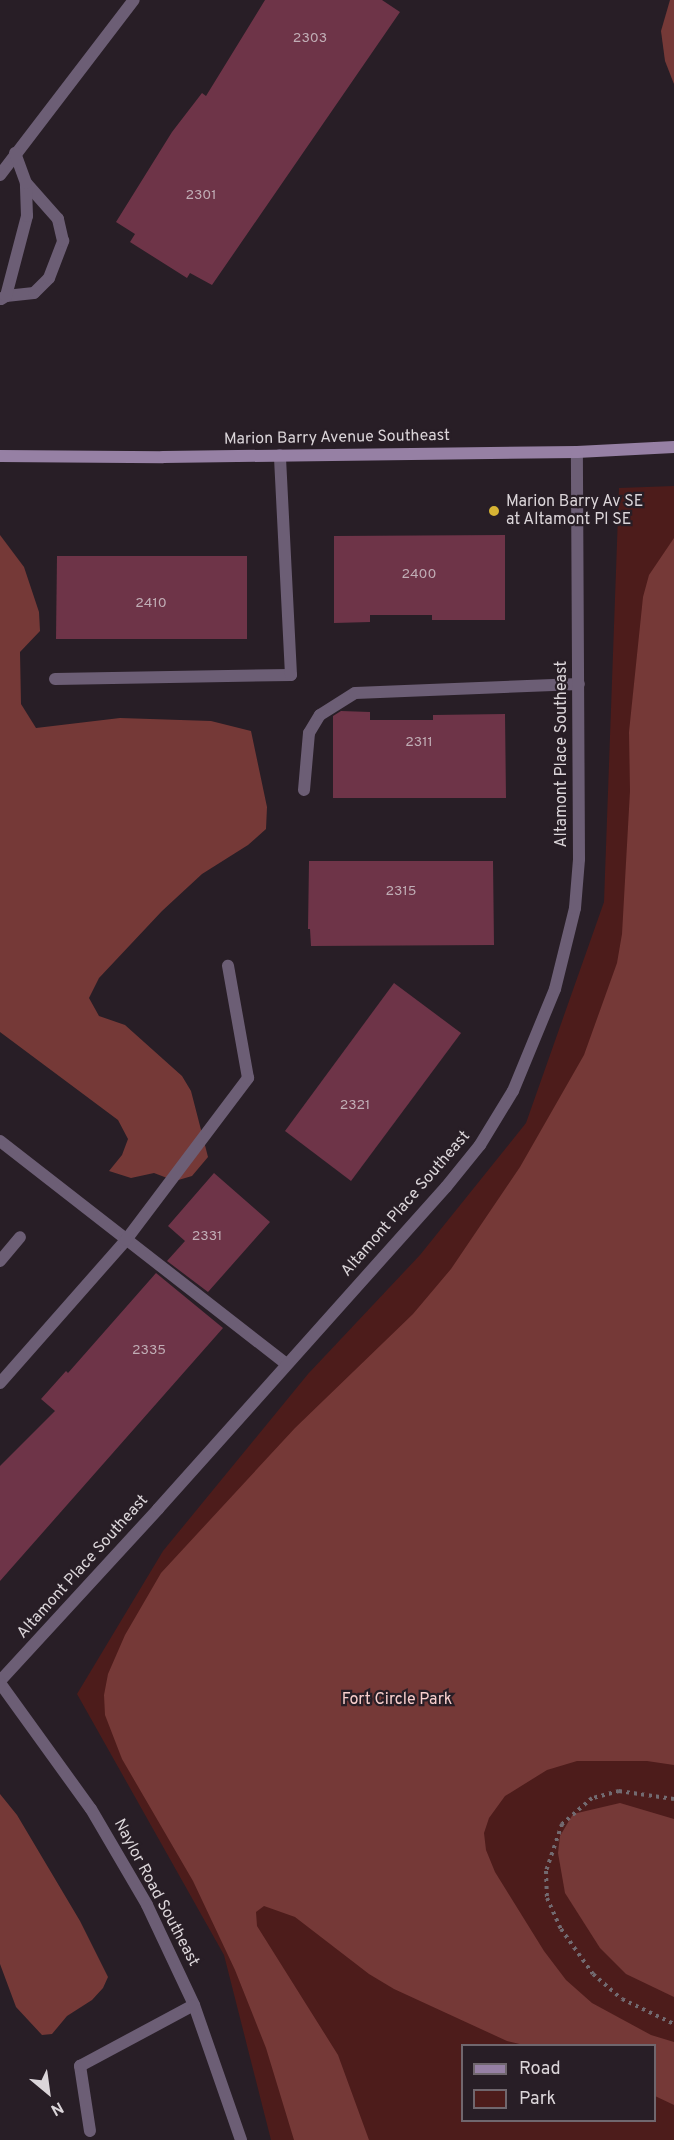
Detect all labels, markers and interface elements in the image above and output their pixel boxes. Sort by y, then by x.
house number: 2303 [293,31,327,47]
house number: 2301 [185,188,217,204]
street label: Marion Barry Avenue Southeast [224,426,450,450]
place label: Marion Barry Av SE at Altamont Pl SE [506,492,644,530]
marker: Marion Barry Av SE at Altamont Pl SE [487,504,501,518]
house number: 2400 [402,567,436,583]
house number: 2410 [135,596,167,612]
street label: Altamont Place Southeast [552,661,572,847]
house number: 2311 [405,735,433,751]
house number: 2315 [386,884,416,900]
house number: 2321 [340,1098,370,1114]
street label: Altamont Place Southeast [337,1127,475,1281]
house number: 2331 [192,1229,222,1245]
house number: 2335 [132,1343,166,1359]
street label: Altamont Place Southeast [13,1491,153,1643]
park label: Fort Circle Park [342,1690,452,1710]
street label: Naylor Road Southeast [109,1816,203,1970]
legend [461,2044,656,2122]
text: Road [519,2058,561,2081]
north arrow [18,2062,78,2122]
text: Park [519,2088,556,2111]
text: N [47,2096,67,2119]

